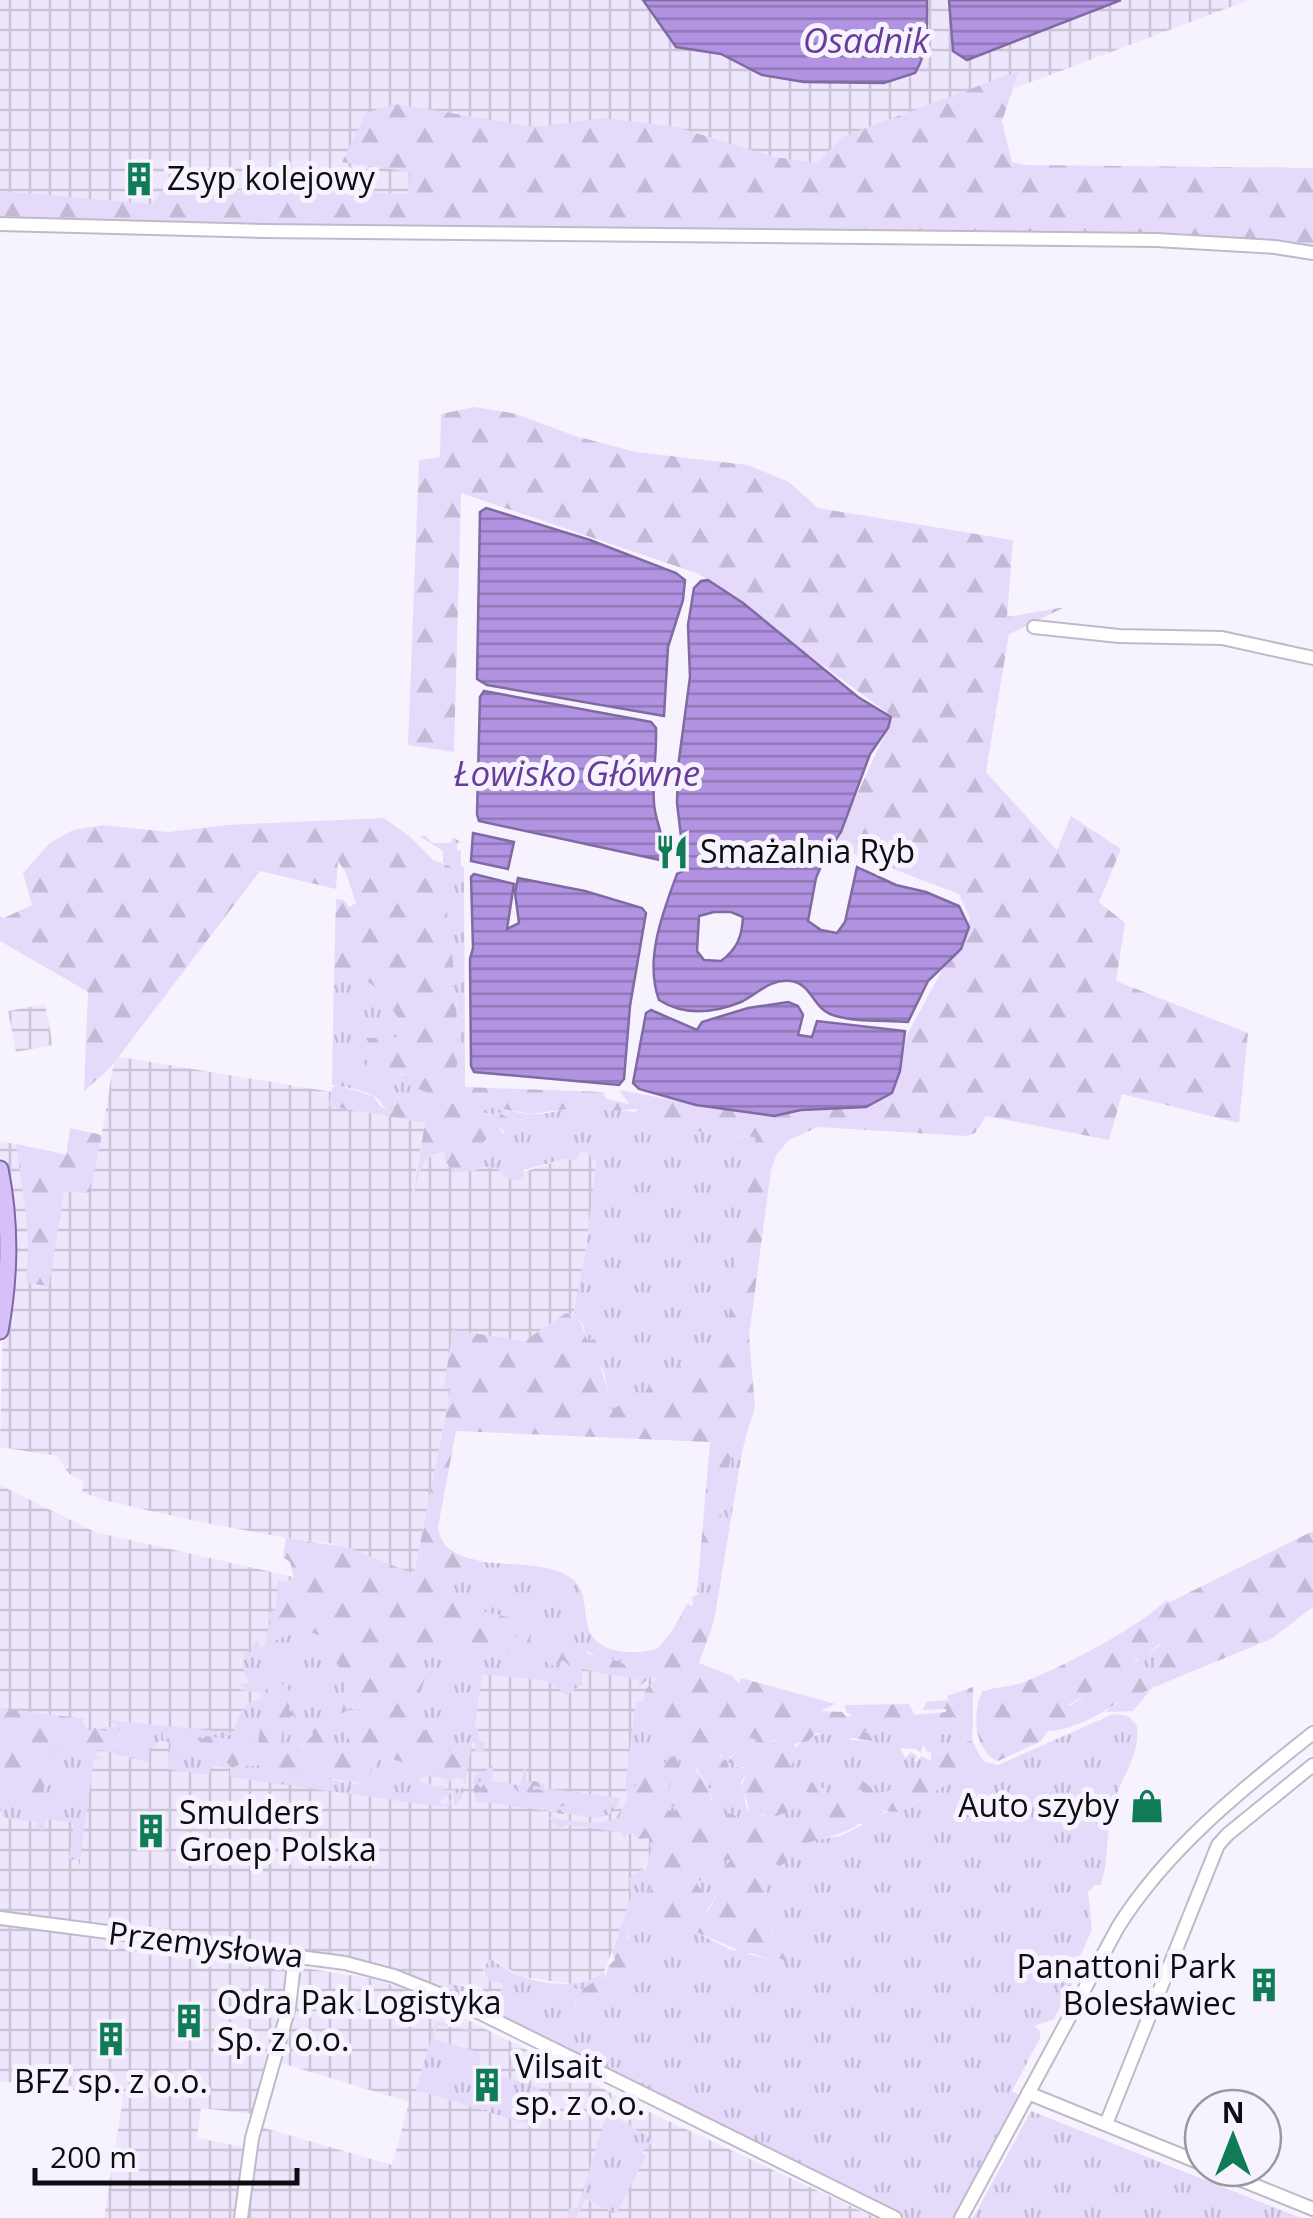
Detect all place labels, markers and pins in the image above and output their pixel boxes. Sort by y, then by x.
place label: Zsyp kolejowy [167,156,376,199]
building icon: Zsyp kolejowy [120,160,158,198]
place label: Smażalnia Ryb [700,829,915,872]
restaurant icon: Smażalnia Ryb [653,833,691,871]
place label: Auto szyby [958,1783,1120,1826]
shop icon: Auto szyby [1128,1787,1166,1825]
place label: Smulders Groep Polska [179,1790,377,1870]
building icon: Smulders Groep Polska [132,1812,170,1850]
place label: Panattoni Park Bolesławiec [1017,1944,1236,2024]
building icon: Panattoni Park Bolesławiec [1245,1966,1283,2004]
place label: Odra Pak Logistyka Sp. z o.o. [217,1980,501,2060]
building icon: Odra Pak Logistyka Sp. z o.o. [170,2002,208,2040]
building icon: BFZ sp. z o.o. [92,2020,130,2058]
place label: Vilsait sp. z o.o. [515,2044,645,2124]
place label: BFZ sp. z o.o. [14,2059,208,2102]
building icon: Vilsait sp. z o.o. [468,2066,506,2104]

